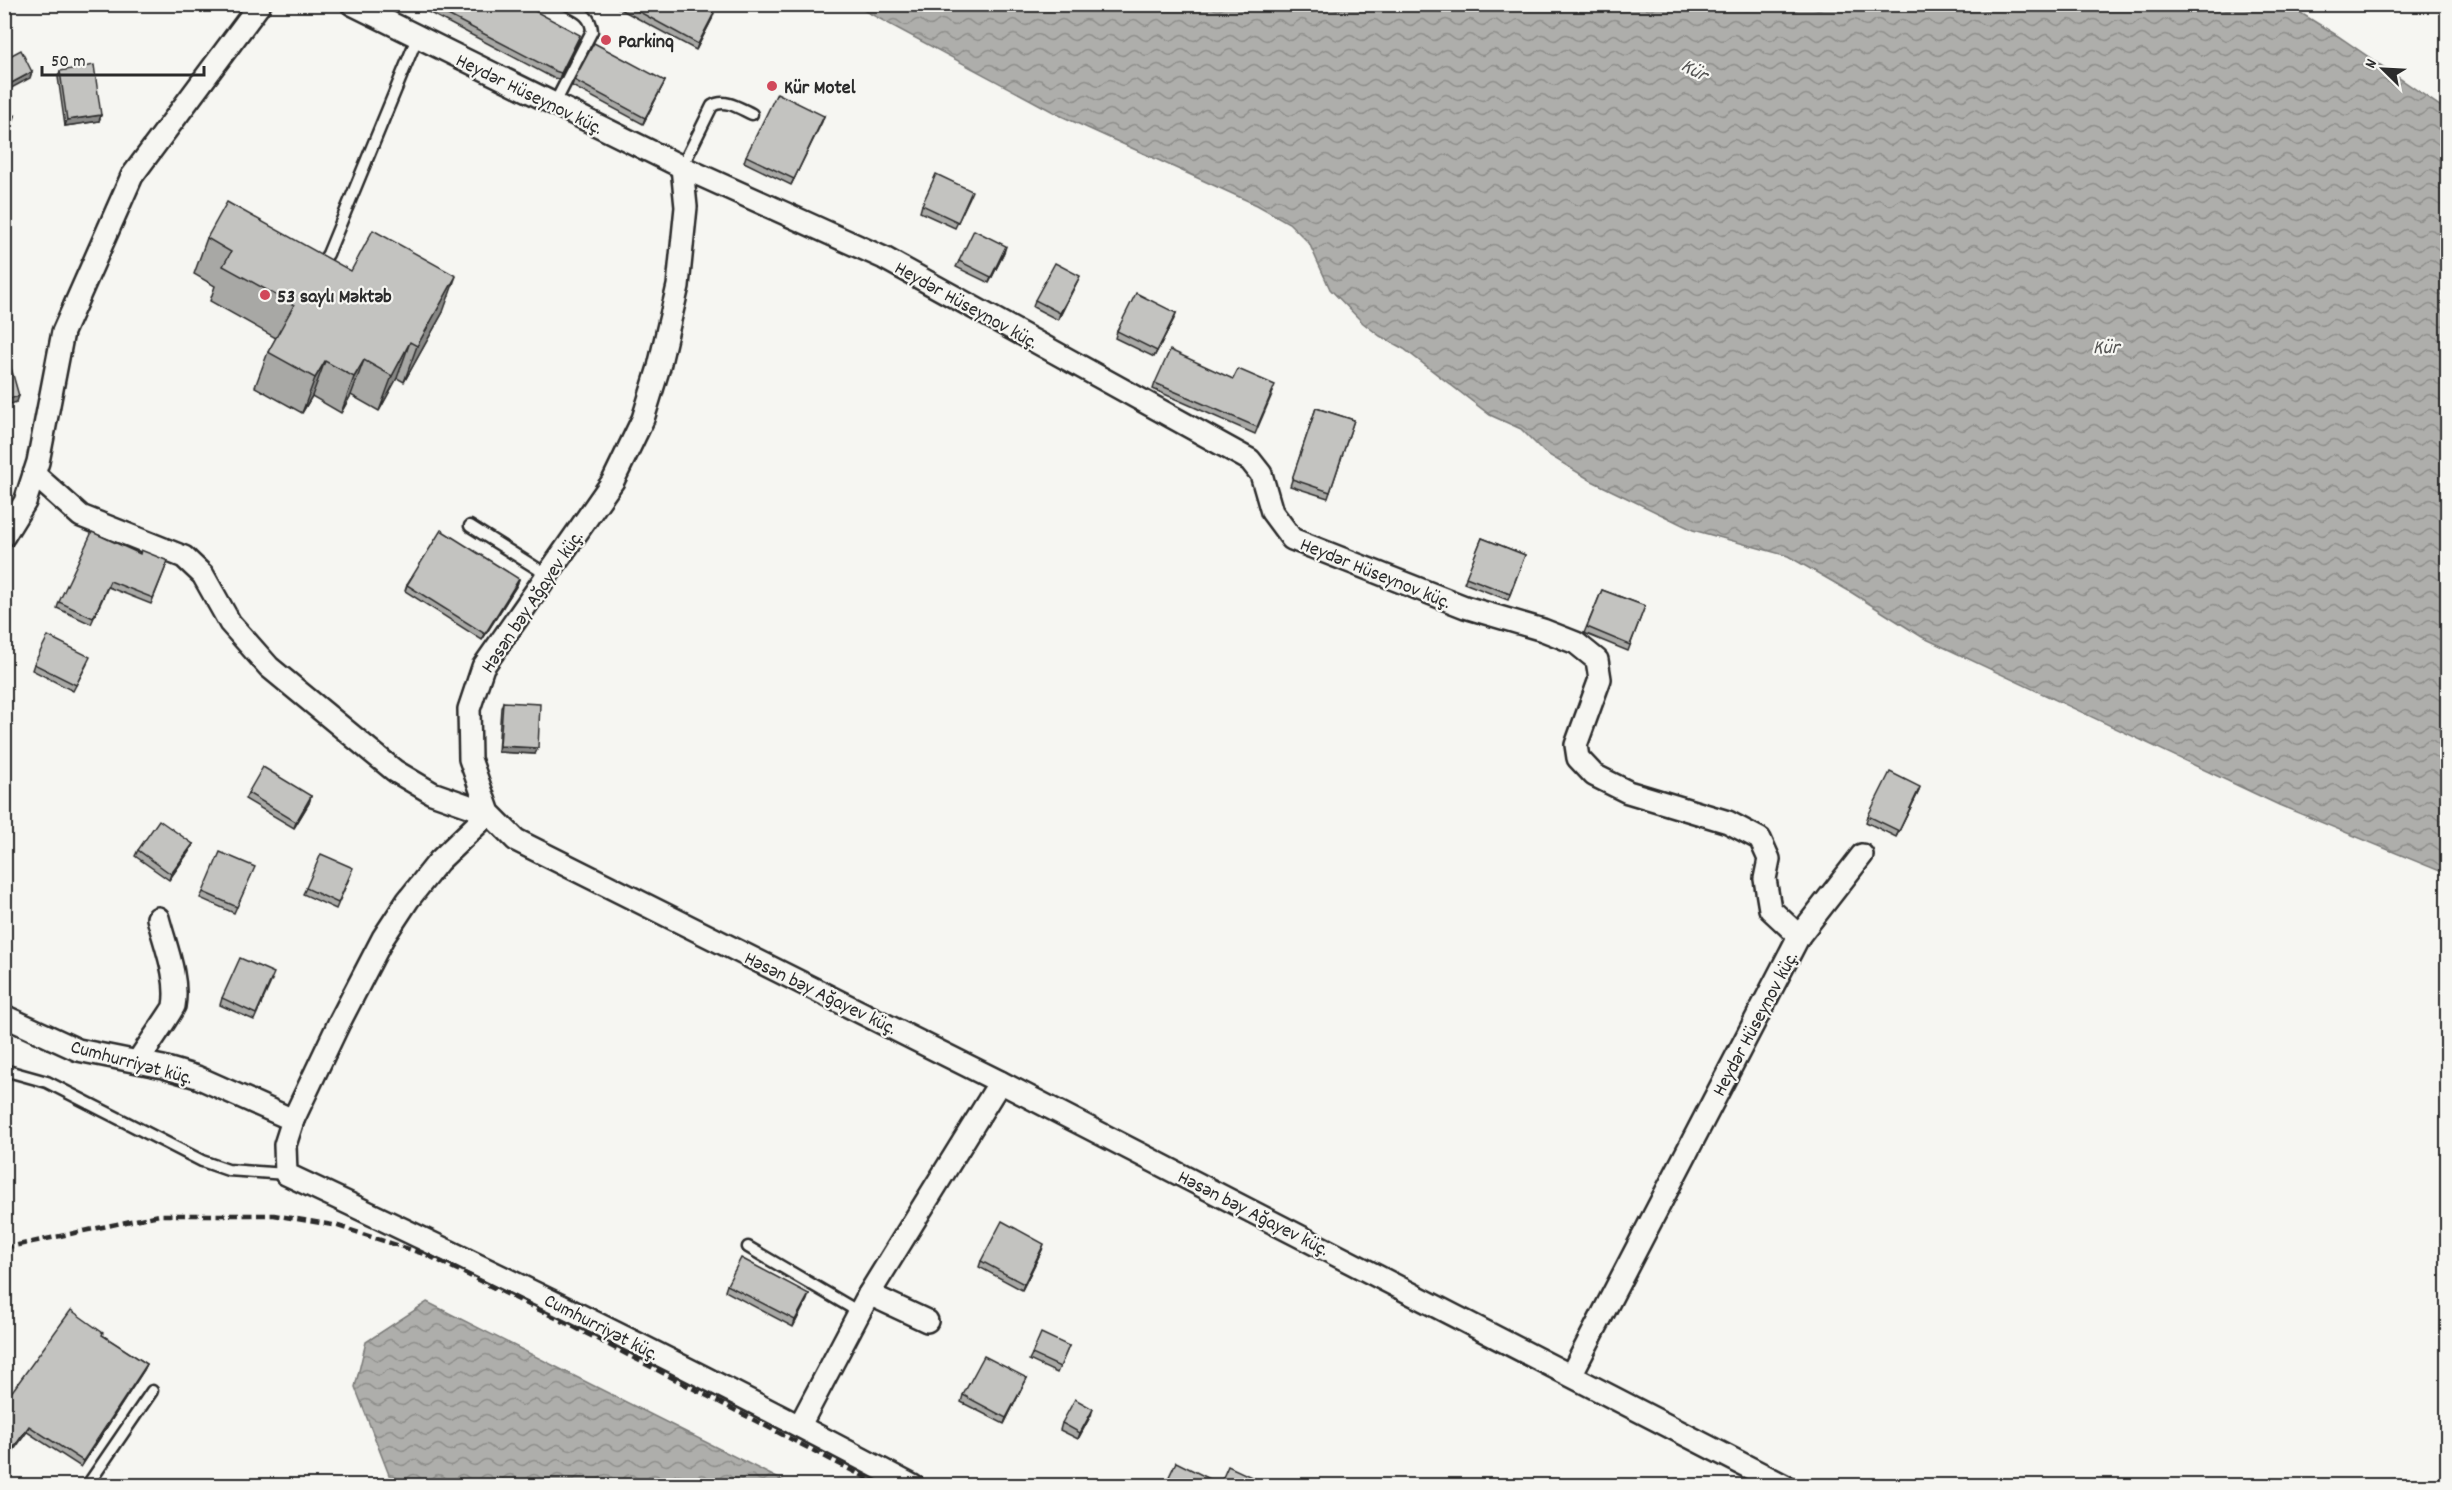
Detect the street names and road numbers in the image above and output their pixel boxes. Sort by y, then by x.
street label: Heydər Hüseynov küç. [450,48,607,143]
street label: Heydər Hüseynov küç. [889,255,1043,358]
street label: Həsən bəy Ağayev küç. [475,526,592,680]
street label: Heydər Hüseynov küç. [1295,532,1455,618]
street label: Həsən bəy Ağayev küç. [739,946,901,1044]
street label: Heydər Hüseynov küç. [1707,947,1807,1102]
street label: Cumhurriyət küç. [67,1034,195,1094]
street label: Həsən bəy Ağayev küç. [1172,1164,1333,1265]
street label: Cumhurriyət küç. [538,1288,663,1370]

